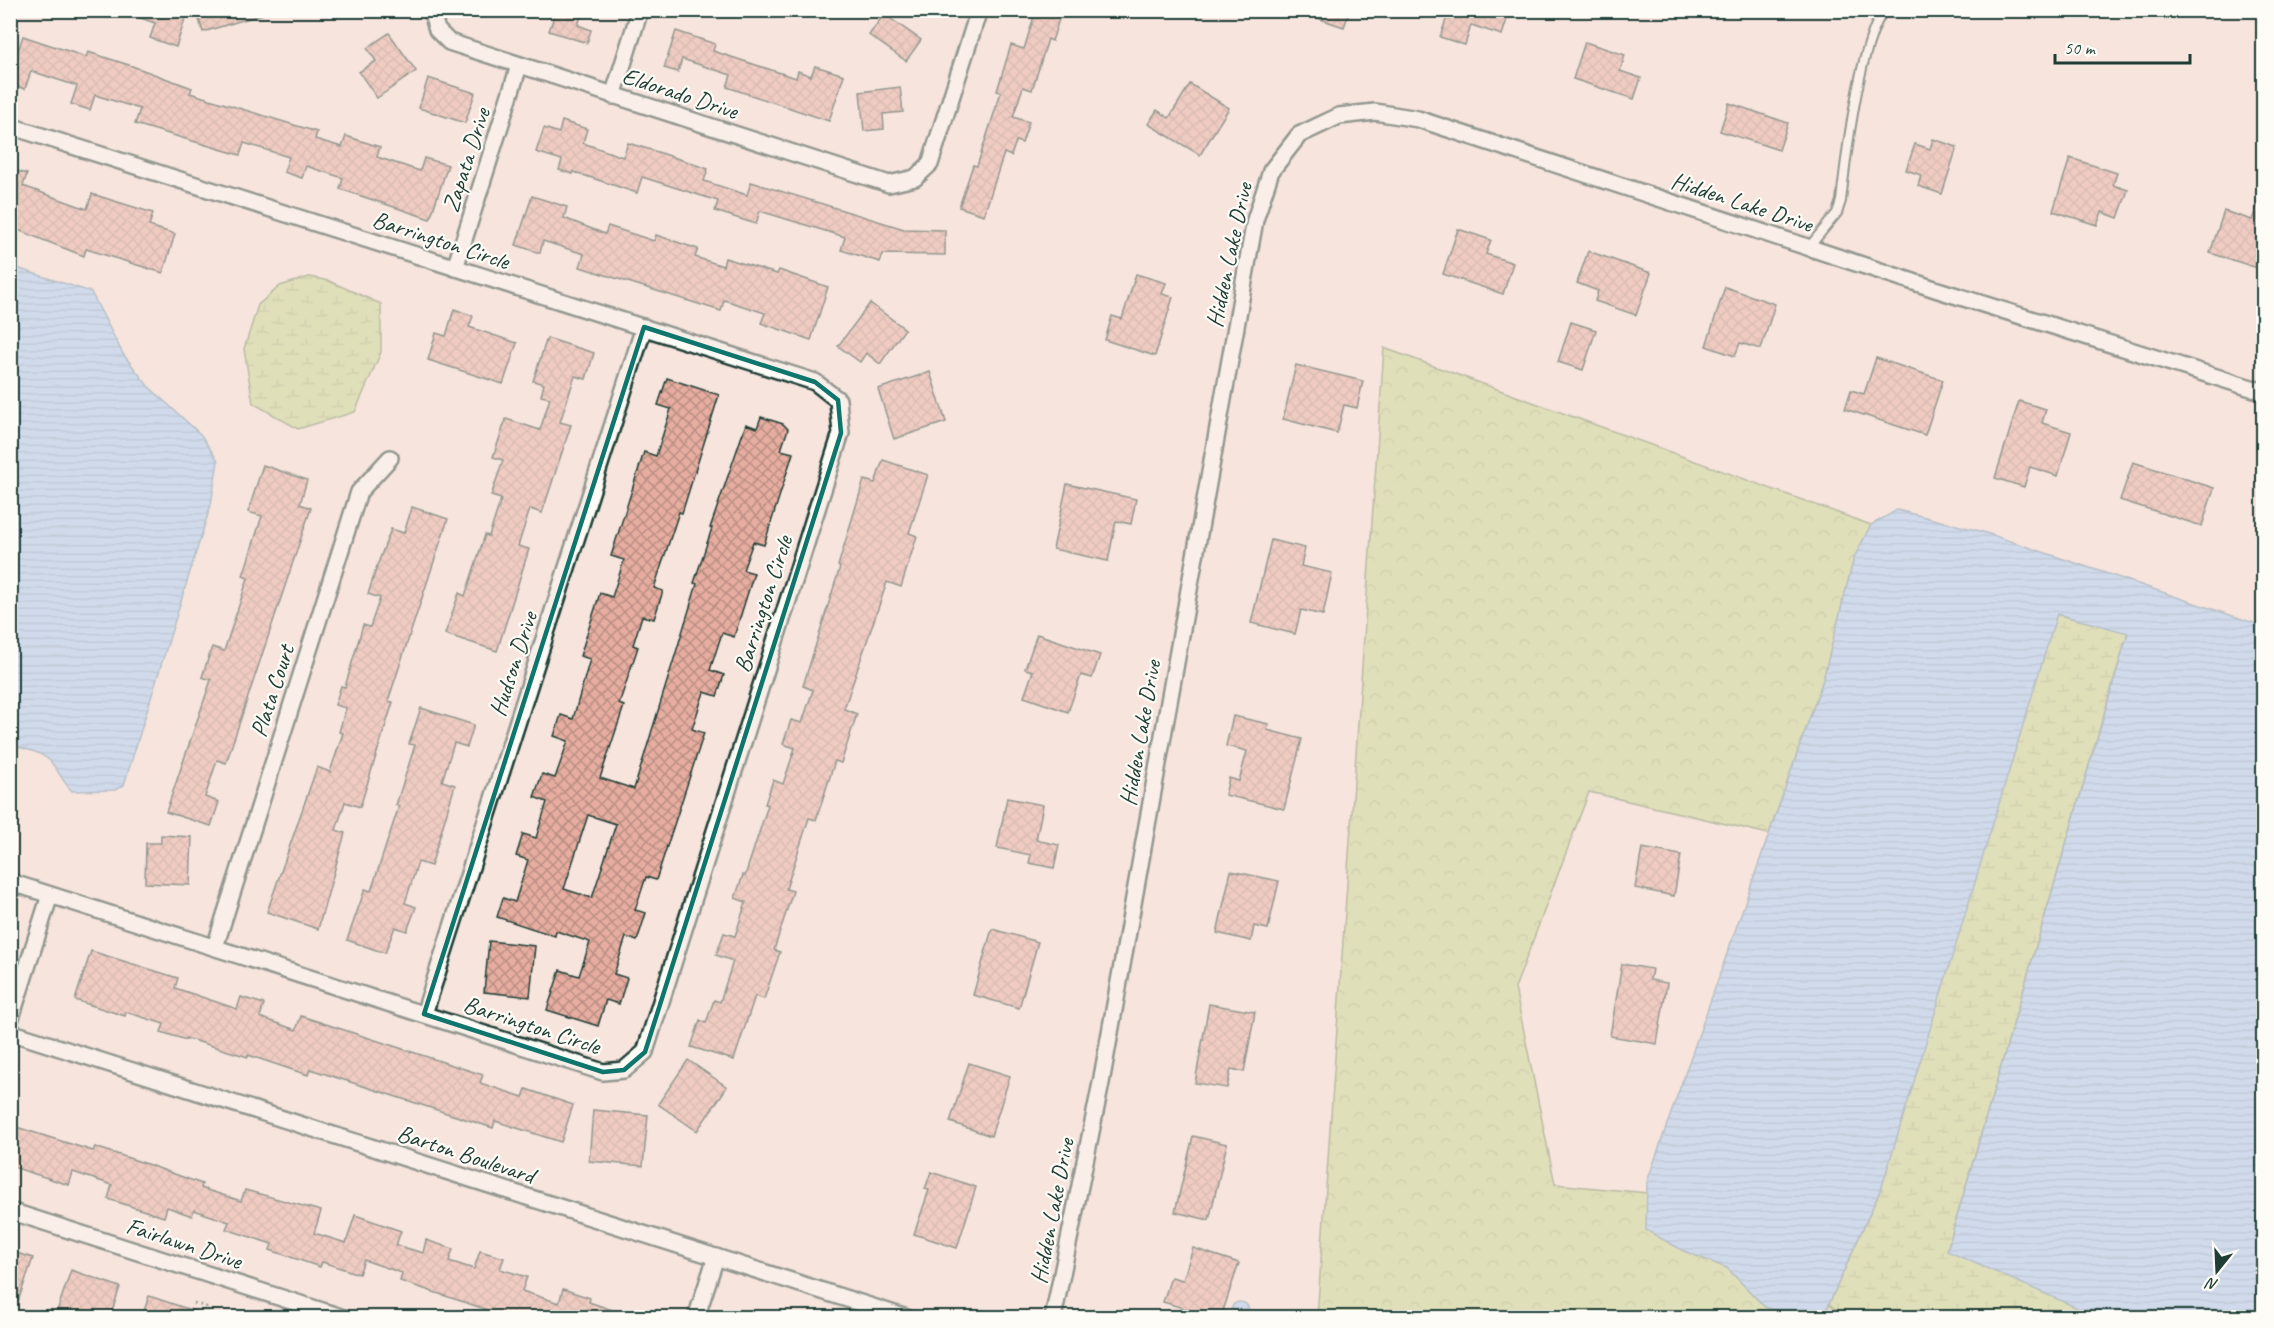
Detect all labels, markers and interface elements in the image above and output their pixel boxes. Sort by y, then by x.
scale bar [2055,27,2190,65]
text: 50 m [2064,37,2097,59]
street label: Eldorado Drive [619,60,743,126]
street label: Zapata Drive [435,102,498,216]
street label: Hidden Lake Drive [1667,165,1819,240]
street label: Hidden Lake Drive [1199,178,1259,330]
street label: Barrington Circle [369,204,515,277]
street label: Barrington Circle [727,530,800,676]
street label: Hudson Drive [482,606,545,720]
street label: Plata Court [243,639,302,741]
street label: Hidden Lake Drive [1112,656,1168,808]
street label: Barrington Circle [460,989,606,1062]
street label: Barton Boulevard [394,1118,542,1191]
street label: Hidden Lake Drive [1023,1134,1081,1286]
street label: Fairlawn Drive [123,1210,248,1276]
north arrow [2187,1241,2247,1301]
text: N [2202,1272,2220,1295]

